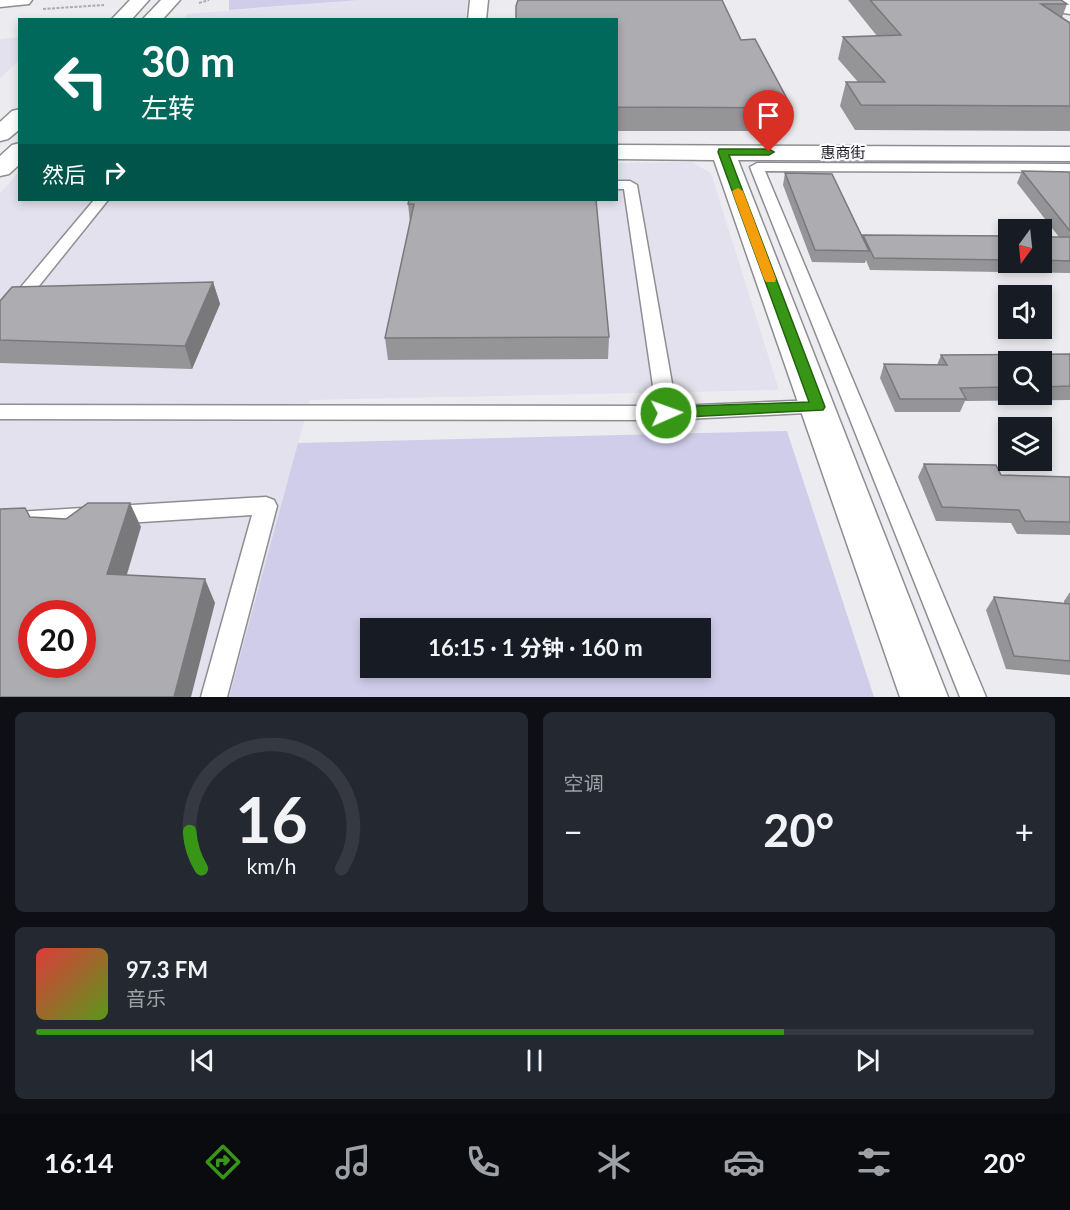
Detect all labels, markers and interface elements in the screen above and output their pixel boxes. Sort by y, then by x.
text: 30 m [141,36,235,86]
icon: left [42,42,120,120]
pin [743,90,794,152]
text: 左转 [141,91,195,124]
icon: arrive [752,99,785,132]
street label: 惠商街 [820,143,866,161]
icon: right [98,156,131,189]
text: 然后 [42,161,86,188]
north arrow [998,219,1052,273]
map controls [998,219,1052,471]
button: sound [998,285,1052,339]
button: search [998,351,1052,405]
position arrow [634,381,698,445]
button: layers [998,417,1052,471]
speed limit sign: 20 [18,600,96,678]
text: 16:15 · 1 分钟 · 160 m [428,634,643,661]
text: 空调 [564,771,604,795]
text: 16 [235,781,307,856]
text: 20° [763,803,834,857]
text: − [564,811,583,851]
text: + [1015,811,1034,851]
text: km/h [246,853,296,879]
text: 97.3 FM [126,956,208,983]
text: 音乐 [126,986,166,1010]
icon: previous [186,1044,219,1077]
icon: pause [518,1044,551,1077]
icon: next [851,1044,884,1077]
icon: directions [202,1141,244,1183]
icon: music [332,1141,374,1183]
icon: phone [462,1141,504,1183]
icon: climate [593,1141,635,1183]
icon: car [723,1141,765,1183]
icon: filters [853,1141,895,1183]
text: 16:14 [44,1146,114,1179]
text: 20° [983,1146,1026,1179]

